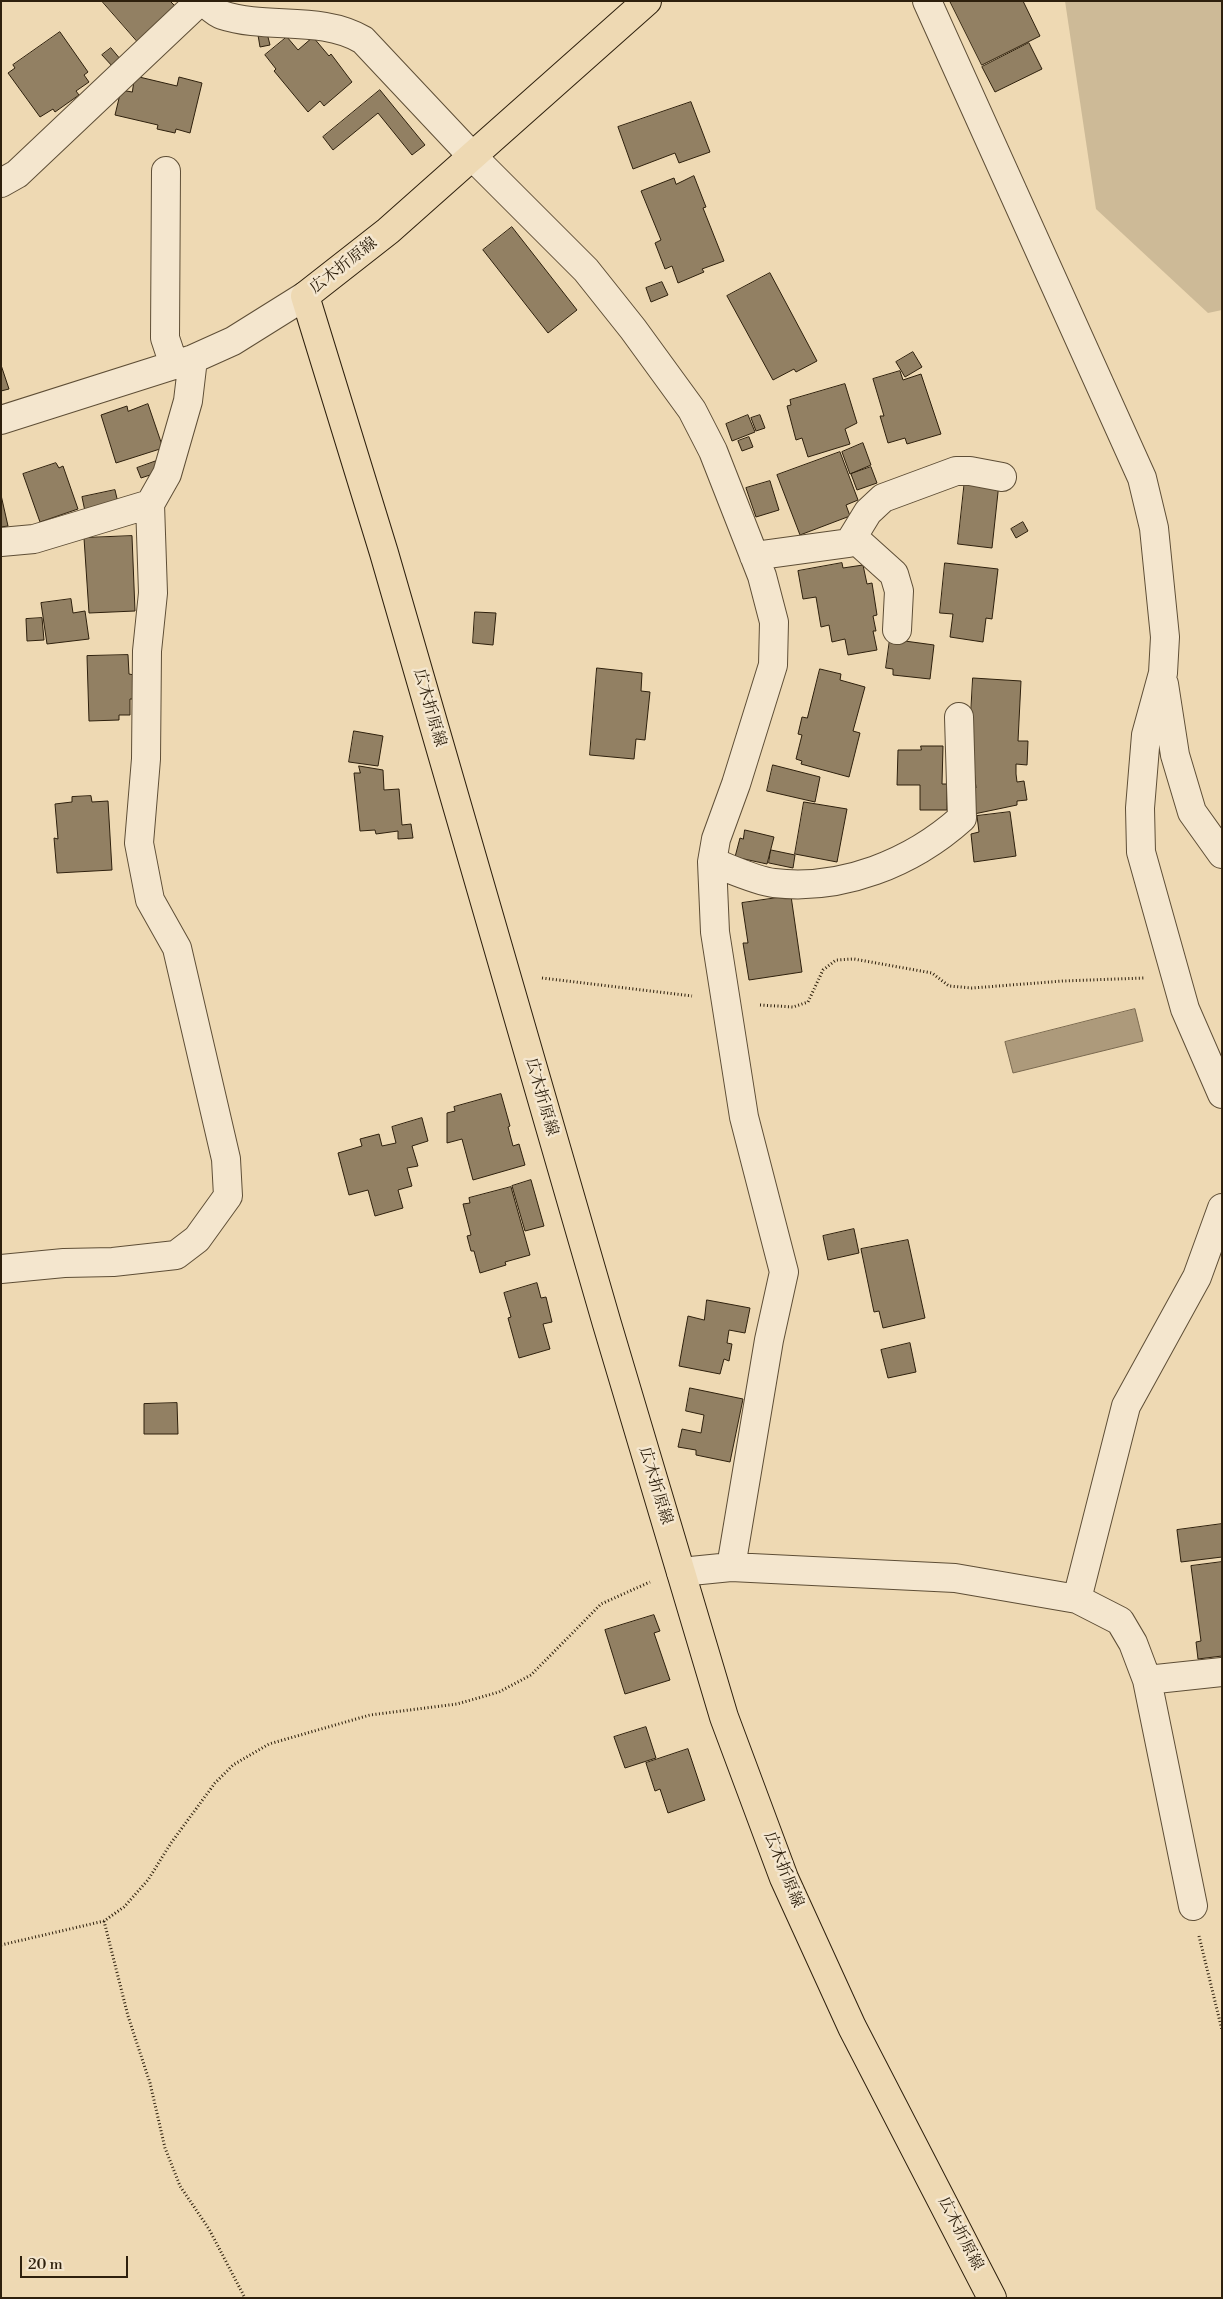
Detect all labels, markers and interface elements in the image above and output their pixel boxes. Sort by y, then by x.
street label: 広木折原線 [307,234,381,298]
street label: 広木折原線 [409,667,449,749]
street label: 広木折原線 [521,1056,561,1138]
street label: 広木折原線 [634,1445,676,1527]
street label: 広木折原線 [759,1829,807,1911]
street label: 広木折原線 [933,2194,987,2274]
scale bar [22,2246,130,2278]
text: 20 m [28,2255,63,2274]

